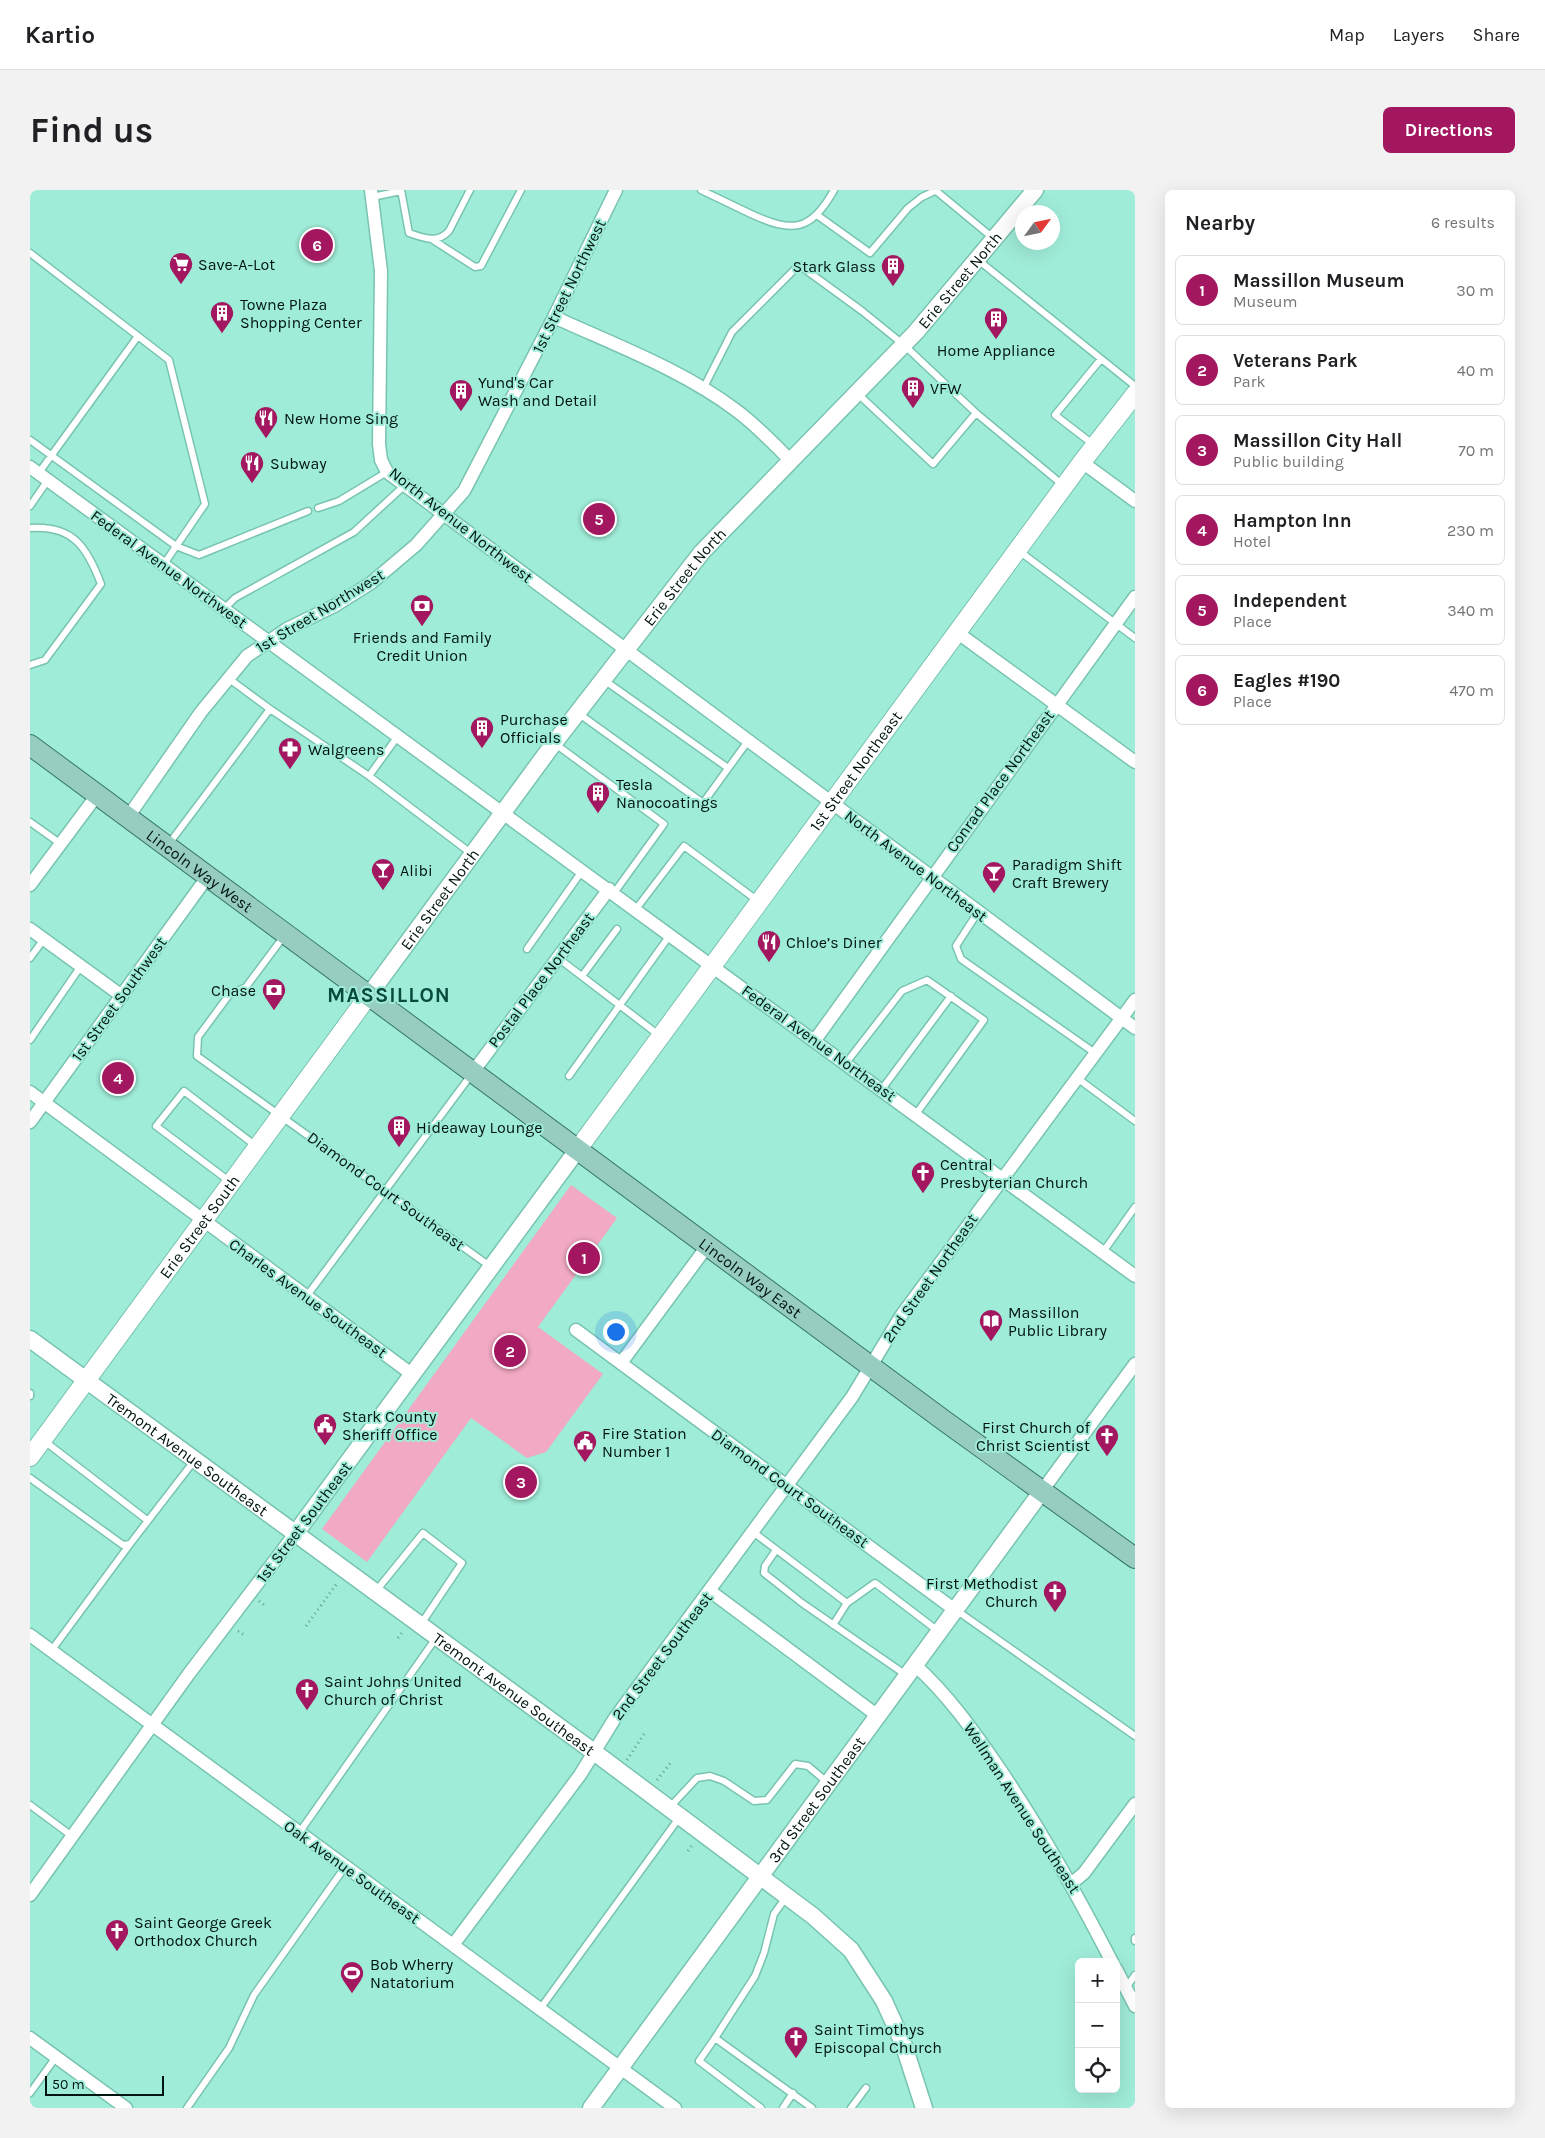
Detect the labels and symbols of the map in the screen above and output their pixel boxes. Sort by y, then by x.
north arrow [1015,205,1060,250]
street label: 1st Street Northwest [528,216,610,356]
pin: 6 [301,226,333,264]
street label: Erie Street North [914,228,1006,332]
supermarket icon: Save-A-Lot [168,251,194,285]
building icon: Stark Glass [880,253,906,287]
place label: Save-A-Lot [198,255,275,274]
place label: Stark Glass [792,257,876,276]
place label: Towne Plaza Shopping Center [240,295,362,332]
building icon: Towne Plaza Shopping Center [209,300,235,334]
building icon: Home Appliance [983,306,1009,340]
place label: Home Appliance [937,341,1055,360]
place label: Yund's Car Wash and Detail [478,373,597,410]
building icon: VFW [900,375,926,409]
building icon: Yund's Car Wash and Detail [448,378,474,412]
place label: VFW [930,379,962,398]
restaurant icon: New Home Sing [253,405,279,439]
place label: New Home Sing [284,409,398,428]
restaurant icon: Subway [239,450,265,484]
place label: Subway [270,454,327,473]
street label: North Avenue Northwest [385,463,537,587]
pin: 5 [583,500,615,538]
street label: Federal Avenue Northwest [87,506,251,632]
street label: Erie Street North [639,524,730,629]
street label: 1st Street Northwest [252,565,388,657]
bank icon: Friends and Family Credit Union [409,593,435,627]
place label: Friends and Family Credit Union [353,628,492,665]
street label: Conrad Place Northeast [942,706,1058,856]
street label: 1st Street Northeast [805,707,906,835]
place label: Purchase Officials [500,710,568,747]
building icon: Purchase Officials [469,715,495,749]
pharmacy icon: Walgreens [277,736,303,770]
place label: Walgreens [308,740,384,759]
place label: Tesla Nanocoatings [616,775,718,812]
building icon: Tesla Nanocoatings [585,780,611,814]
street label: North Avenue Northeast [841,806,991,926]
street label: Lincoln Way West [143,825,256,916]
street label: Erie Street North [396,845,483,953]
place label: Paradigm Shift Craft Brewery [1012,855,1122,892]
bar icon: Alibi [370,857,396,891]
bar icon: Paradigm Shift Craft Brewery [981,860,1007,894]
place label: Alibi [400,861,433,880]
street label: Postal Place Northeast [484,909,598,1051]
restaurant icon: Chloe’s Diner [756,929,782,963]
street label: 1st Street Southwest [67,933,171,1065]
place label: Chloe’s Diner [786,933,882,952]
bank icon: Chase [261,977,287,1011]
place label: Chase [211,981,256,1000]
street label: Federal Avenue Northeast [738,981,900,1105]
district label: MASSILLON [327,983,451,1007]
pin: 4 [102,1059,134,1097]
building icon: Hideaway Lounge [386,1114,412,1148]
place label: Hideaway Lounge [416,1118,542,1137]
street label: Diamond Court Southeast [304,1128,468,1254]
place label: Central Presbyterian Church [940,1155,1088,1192]
church icon: Central Presbyterian Church [910,1160,936,1194]
street label: Erie Street South [155,1171,243,1282]
street label: 2nd Street Northeast [878,1210,982,1346]
street label: Lincoln Way East [695,1233,806,1322]
street label: Charles Avenue Southeast [225,1234,391,1362]
pin: 1 [568,1239,600,1277]
place label: Massillon Public Library [1008,1303,1107,1340]
library icon: Massillon Public Library [978,1308,1004,1342]
your location [603,1319,629,1345]
pin: 2 [494,1332,526,1370]
street label: Tremont Avenue Southeast [103,1389,272,1520]
place label: Stark County Sheriff Office [342,1407,437,1444]
public building icon: Stark County Sheriff Office [312,1412,338,1446]
place label: First Church of Christ Scientist [976,1418,1091,1455]
church icon: First Church of Christ Scientist [1094,1423,1120,1457]
place label: Fire Station Number 1 [602,1424,687,1461]
street label: Diamond Court Southeast [708,1425,872,1551]
public building icon: Fire Station Number 1 [572,1429,598,1463]
street label: 1st Street Southeast [252,1458,356,1586]
pin: 3 [505,1463,537,1501]
place label: First Methodist Church [926,1574,1038,1611]
church icon: First Methodist Church [1042,1579,1068,1613]
street label: 2nd Street Southeast [608,1588,716,1724]
street label: Tremont Avenue Southeast [429,1628,599,1759]
place label: Saint Johns United Church of Christ [324,1672,462,1709]
church icon: Saint Johns United Church of Christ [294,1677,320,1711]
street label: Wellman Avenue Southeast [960,1719,1084,1897]
street label: 3rd Street Southeast [764,1733,869,1866]
street label: Oak Avenue Southeast [280,1816,424,1928]
place label: Saint George Greek Orthodox Church [134,1913,272,1950]
church icon: Saint George Greek Orthodox Church [104,1918,130,1952]
place label: Bob Wherry Natatorium [370,1955,455,1992]
sports icon: Bob Wherry Natatorium [339,1960,365,1994]
place label: Saint Timothys Episcopal Church [814,2020,942,2057]
church icon: Saint Timothys Episcopal Church [783,2025,809,2059]
scale bar [45,2073,164,2096]

